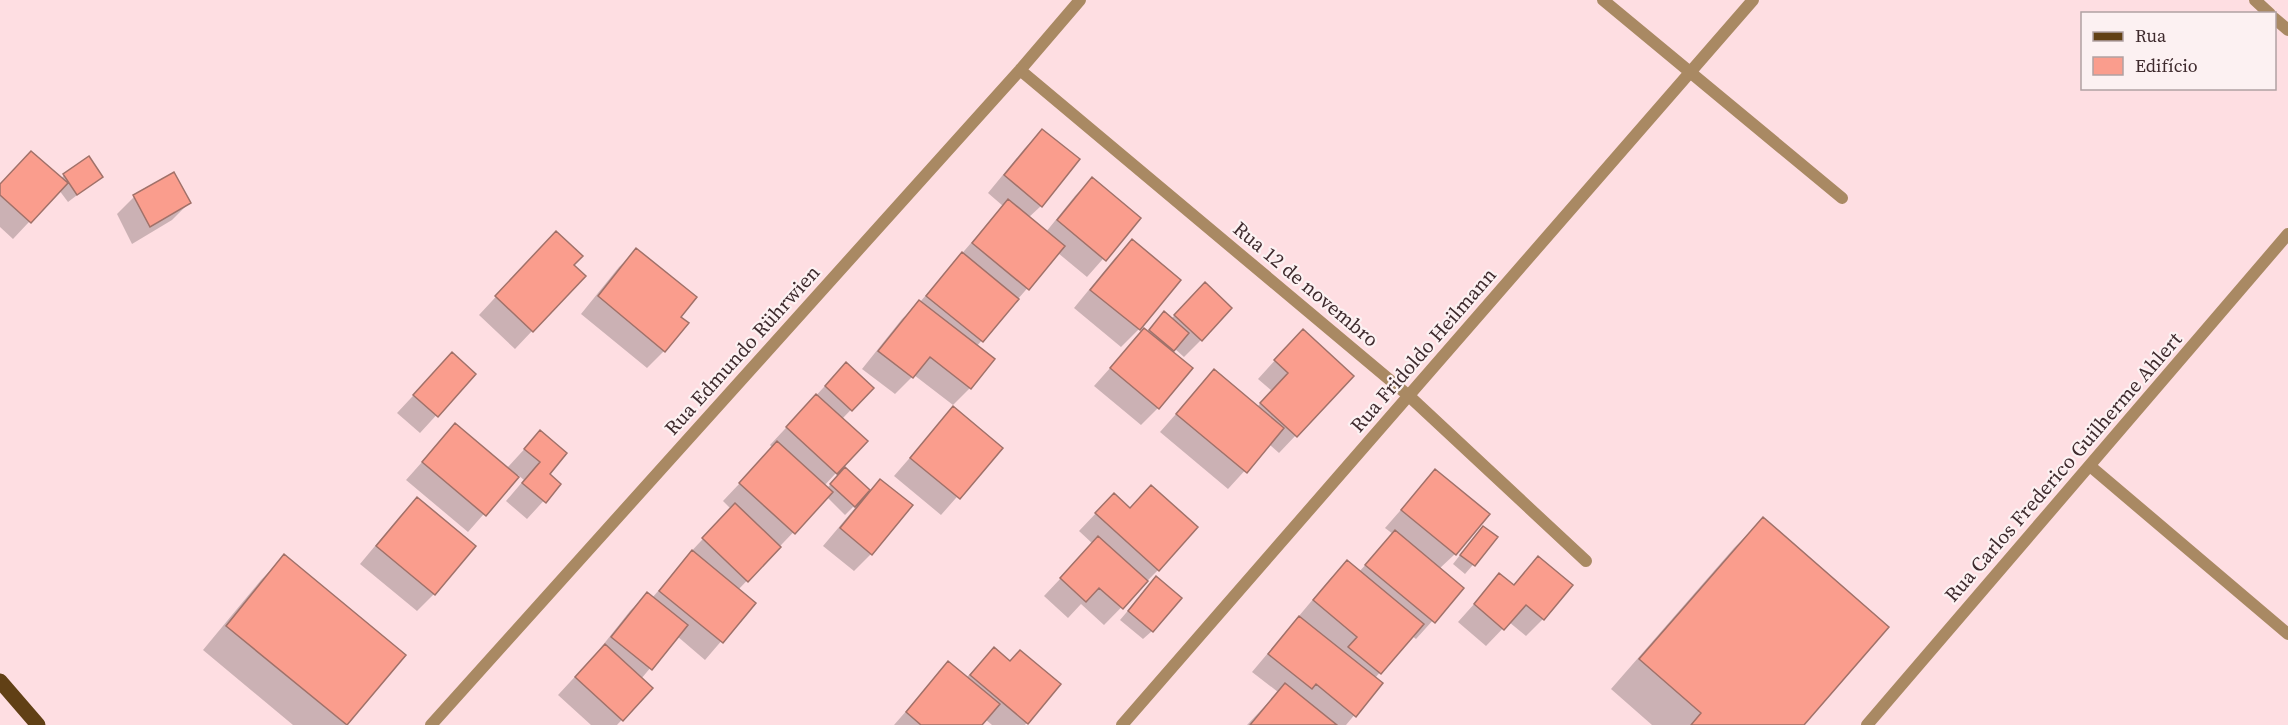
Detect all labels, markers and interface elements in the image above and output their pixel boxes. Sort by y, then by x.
legend [2081,12,2276,90]
text: Rua [2135,23,2167,48]
text: Edifício [2135,53,2198,78]
street label: Rua 12 de novembro [1227,215,1385,353]
street label: Rua Edmundo Rührwien [658,259,826,441]
street label: Rua Fridoldo Heilmann [1344,262,1502,438]
street label: Rua Carlos Frederico Guilherme Ahlert [1938,326,2188,608]

